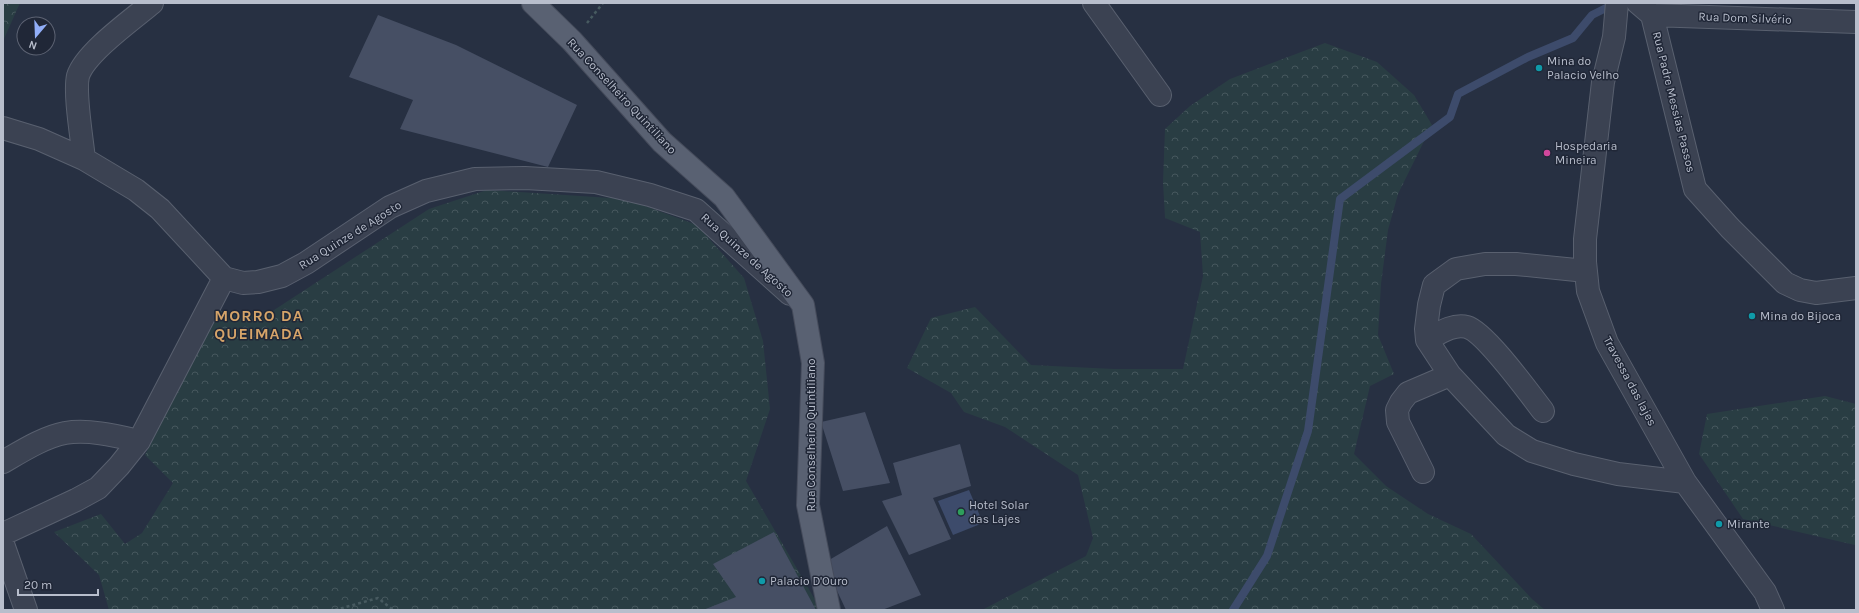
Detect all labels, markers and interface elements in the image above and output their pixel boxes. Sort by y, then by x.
street label: Rua Dom Silvério [1698,9,1792,27]
north arrow [16,16,56,56]
street label: Rua Padre Messias Passos [1650,30,1698,174]
street label: Rua Conselheiro Quintiliano [565,35,679,157]
text: N [27,38,39,52]
place label: Mina do Palacio Velho [1547,54,1619,82]
marker: Mina do Palacio Velho [1534,63,1544,73]
place label: Hospedaria Mineira [1555,139,1617,167]
marker: Hospedaria Mineira [1542,148,1552,158]
street label: Rua Quinze de Agosto [296,198,404,272]
street label: Rua Quinze de Agosto [698,210,796,300]
district label: MORRO DA QUEIMADA [214,306,304,343]
place label: Mina do Bijoca [1760,309,1841,323]
marker: Mina do Bijoca [1747,311,1757,321]
street label: Travessa das lajes [1600,334,1660,428]
street label: Rua Conselheiro Quintiliano [804,358,818,512]
place label: Hotel Solar das Lajes [969,498,1029,526]
marker: Hotel Solar das Lajes [956,507,966,517]
place label: Mirante [1727,517,1770,531]
marker: Mirante [1714,519,1724,529]
scale bar [18,571,98,597]
place label: Palacio D'Ouro [770,574,848,588]
marker: Palacio D'Ouro [757,576,767,586]
text: 20 m [24,578,52,592]

